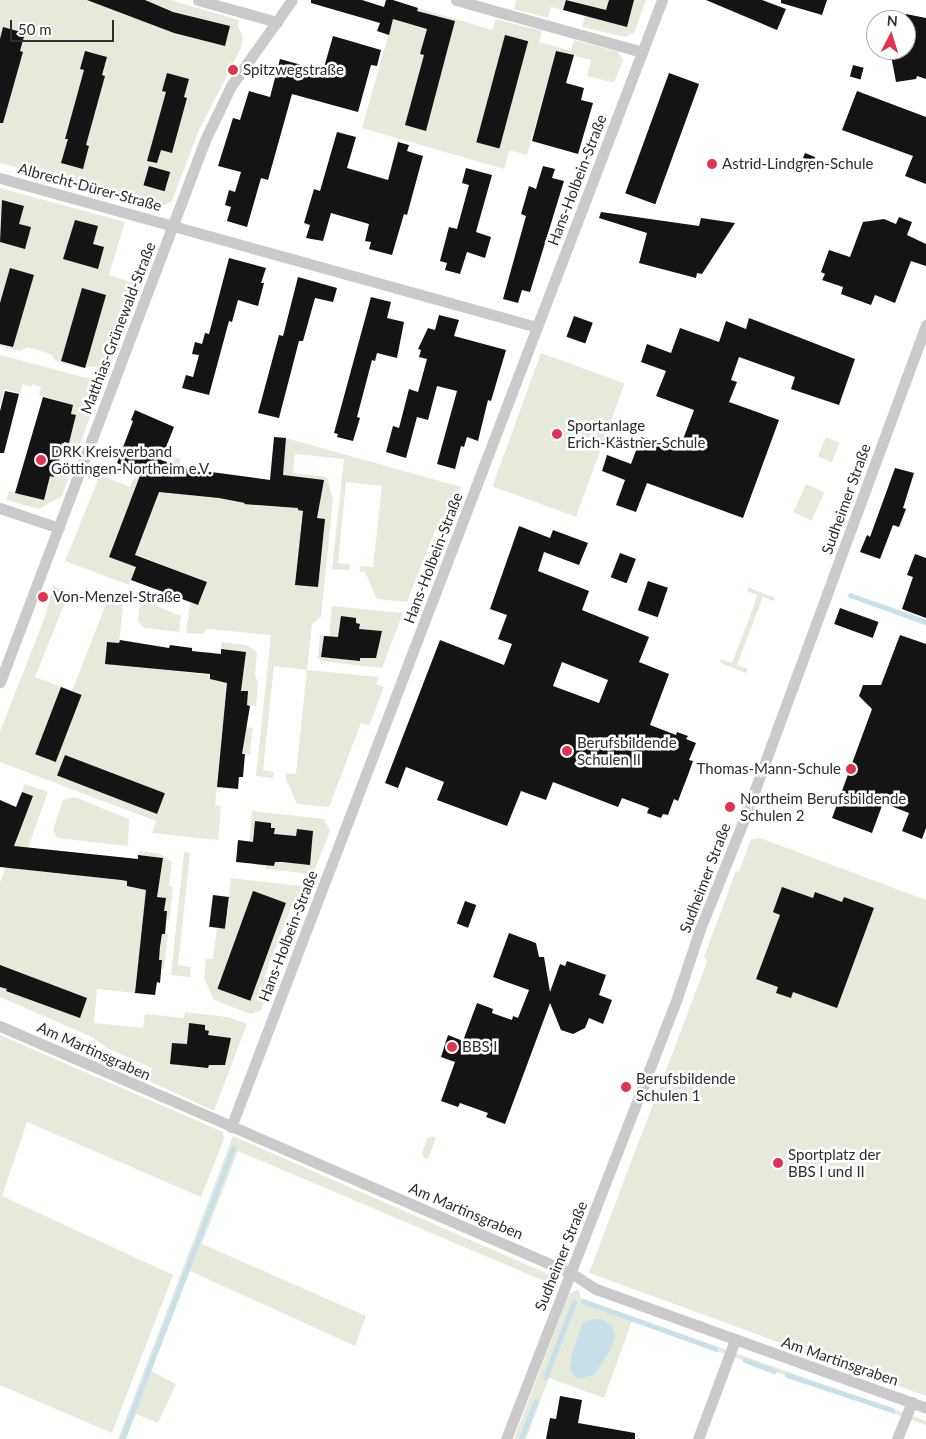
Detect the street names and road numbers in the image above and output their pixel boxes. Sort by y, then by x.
street label: Hans-Holbein-Straße [544,112,610,248]
street label: Albrecht-Dürer-Straße [16,159,164,215]
street label: Matthias-Grünewald-Straße [77,239,159,417]
street label: Sudheimer Straße [818,441,874,557]
street label: Hans-Holbein-Straße [400,490,466,626]
street label: Sudheimer Straße [676,820,734,936]
street label: Hans-Holbein-Straße [255,868,321,1004]
street label: Am Martinsgraben [34,1018,154,1084]
street label: Am Martinsgraben [406,1179,526,1243]
street label: Sudheimer Straße [531,1198,591,1314]
street label: Am Martinsgraben [779,1333,901,1389]

